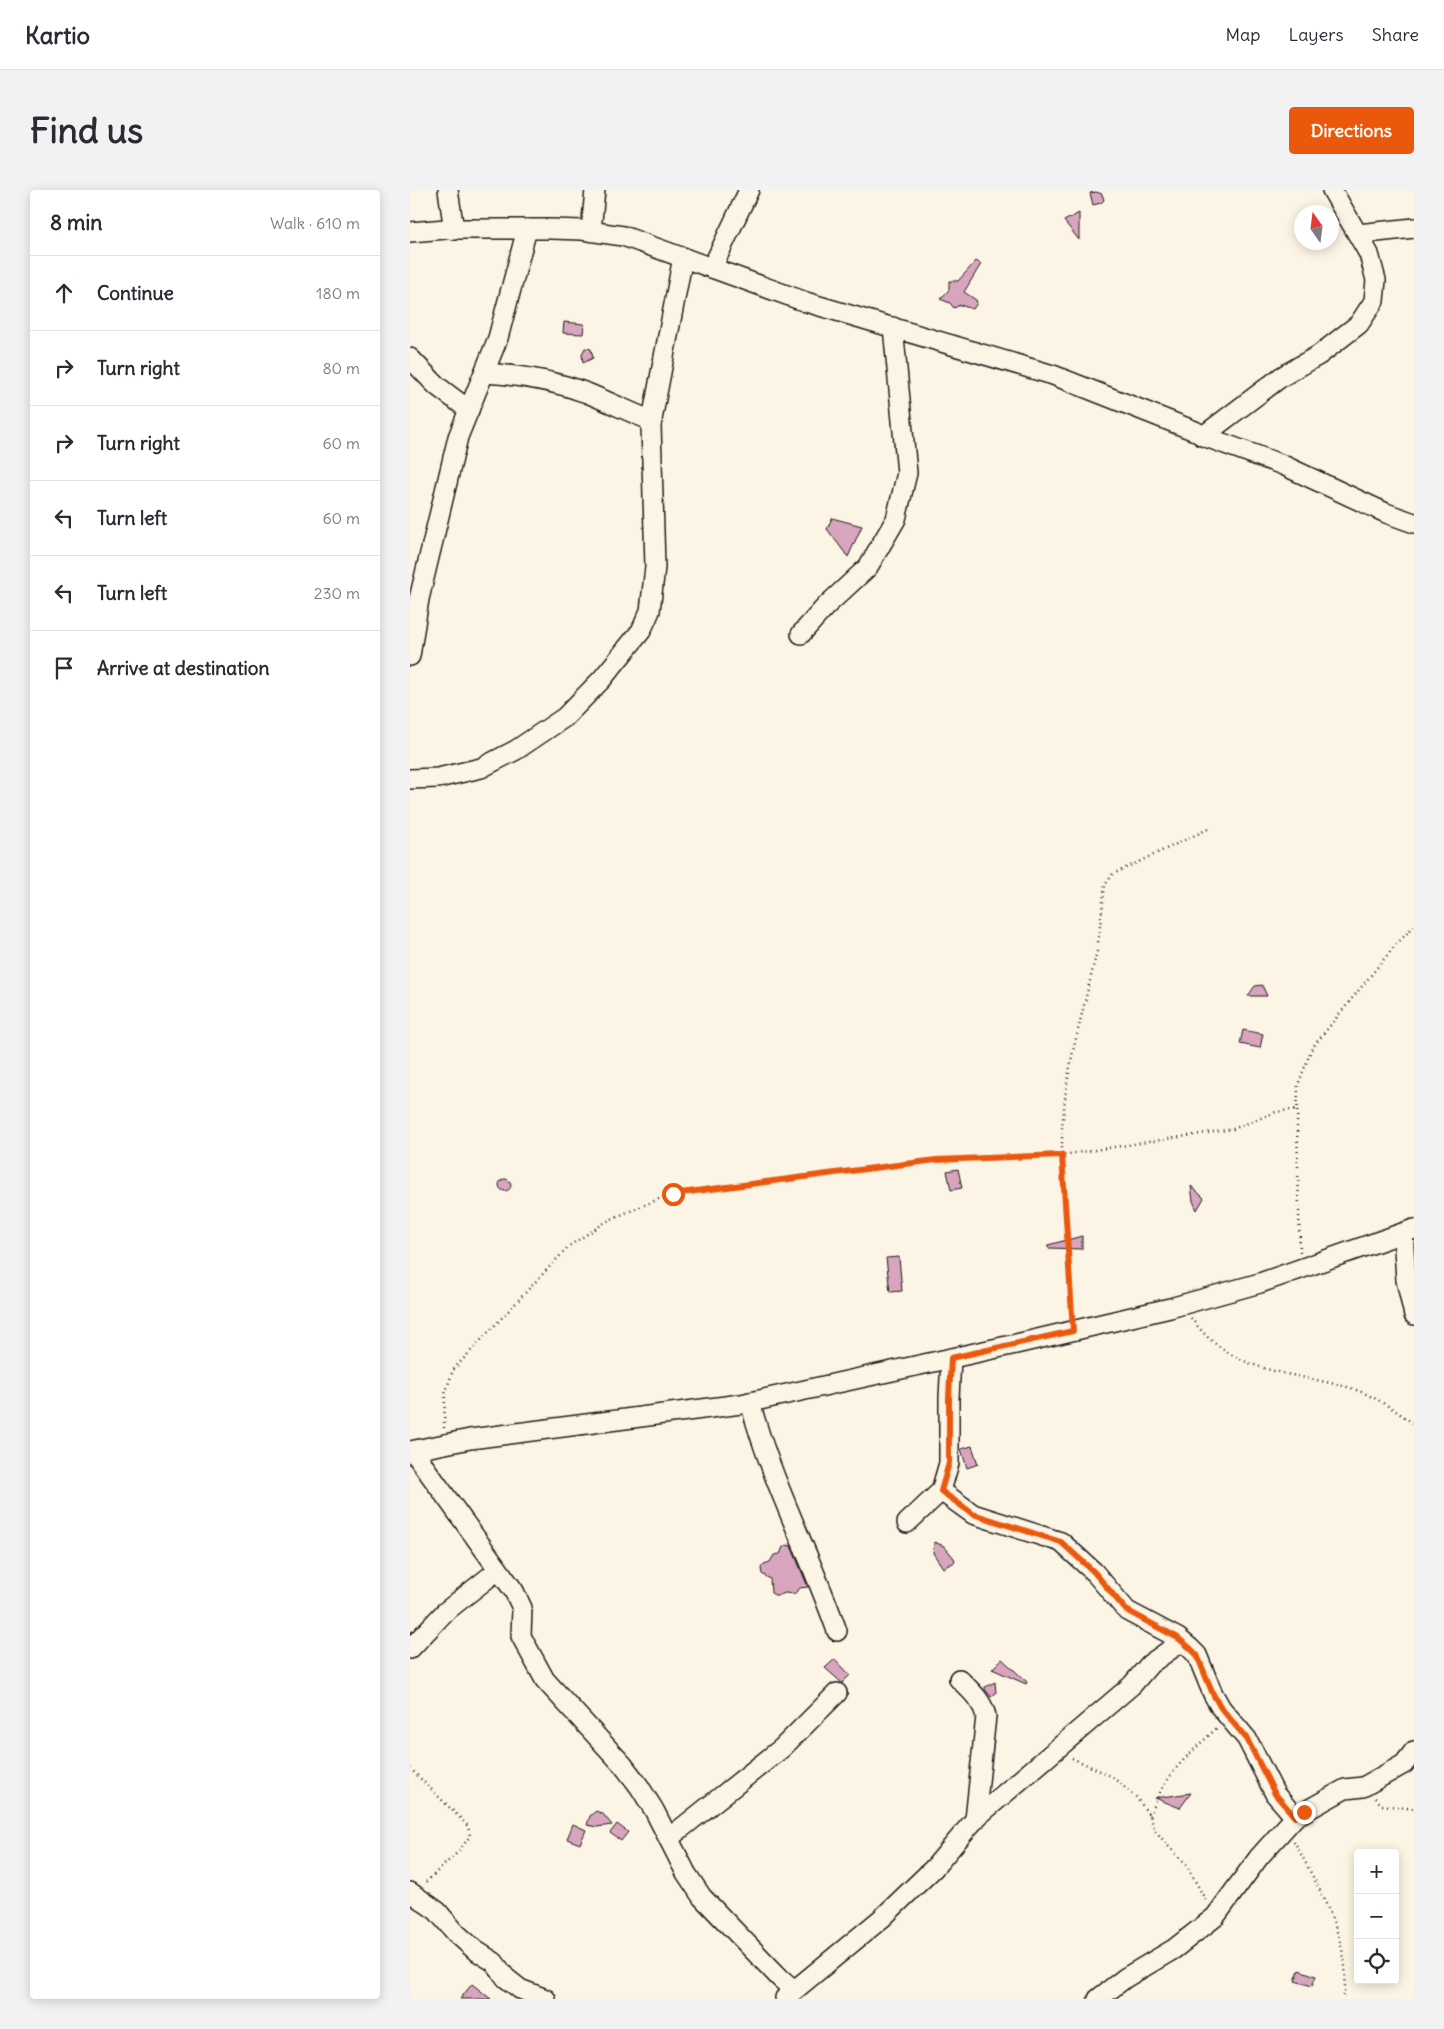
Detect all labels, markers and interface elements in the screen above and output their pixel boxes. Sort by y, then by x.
text: Kartio [25,20,90,50]
text: Map [1225,23,1260,46]
text: Layers [1288,23,1344,46]
text: Share [1372,23,1419,46]
button: Directions [1289,107,1414,154]
text: Find us [30,108,143,152]
north arrow [1294,205,1339,250]
text: 8 min [50,209,102,236]
text: Walk · 610 m [270,213,360,233]
icon: ahead [50,279,78,307]
text: Continue [97,281,174,305]
text: 180 m [316,283,360,303]
icon: right [50,354,78,382]
text: Turn right [97,356,180,380]
text: 80 m [322,358,360,378]
icon: right [50,429,78,457]
text: Turn right [97,431,180,455]
text: 60 m [322,433,360,453]
icon: left [50,504,78,532]
text: Turn left [97,506,167,530]
text: 60 m [322,508,360,528]
icon: left [50,579,78,607]
text: Turn left [97,581,167,605]
text: 230 m [314,583,360,603]
icon: arrive [50,654,78,682]
text: Arrive at destination [97,656,270,680]
route start [662,1183,685,1206]
route end [1293,1801,1316,1824]
map controls [1354,1849,1399,1984]
button: + [1354,1849,1399,1894]
button: − [1354,1894,1399,1939]
button: locate [1354,1939,1399,1984]

